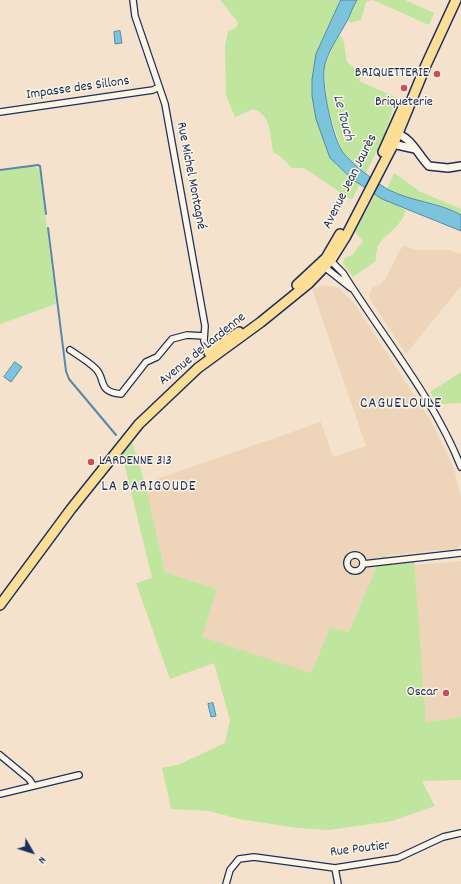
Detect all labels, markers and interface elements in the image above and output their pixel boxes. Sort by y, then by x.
place label: BRIQUETTERIE [355,66,429,82]
marker: BRIQUETTERIE [432,69,442,79]
street label: Impasse des Sillons [25,73,131,105]
marker: Briqueterie [399,83,409,93]
water label: Le Touch [327,93,357,143]
place label: Briqueterie [375,95,433,111]
street label: Rue Michel Montagné [171,121,209,231]
street label: Avenue Jean Jaurès [320,132,382,232]
street label: Avenue de Lardenne [156,310,250,390]
district label: CAGUELOULE [360,396,442,414]
place label: LARDENNE 313 [99,454,172,470]
marker: LARDENNE 313 [86,457,96,467]
district label: LA BARIGOUDE [102,479,196,497]
place label: Oscar [407,685,438,701]
marker: Oscar [441,688,451,698]
north arrow [12,832,52,872]
street label: Rue Poutier [329,838,391,862]
text: N [33,852,49,867]

